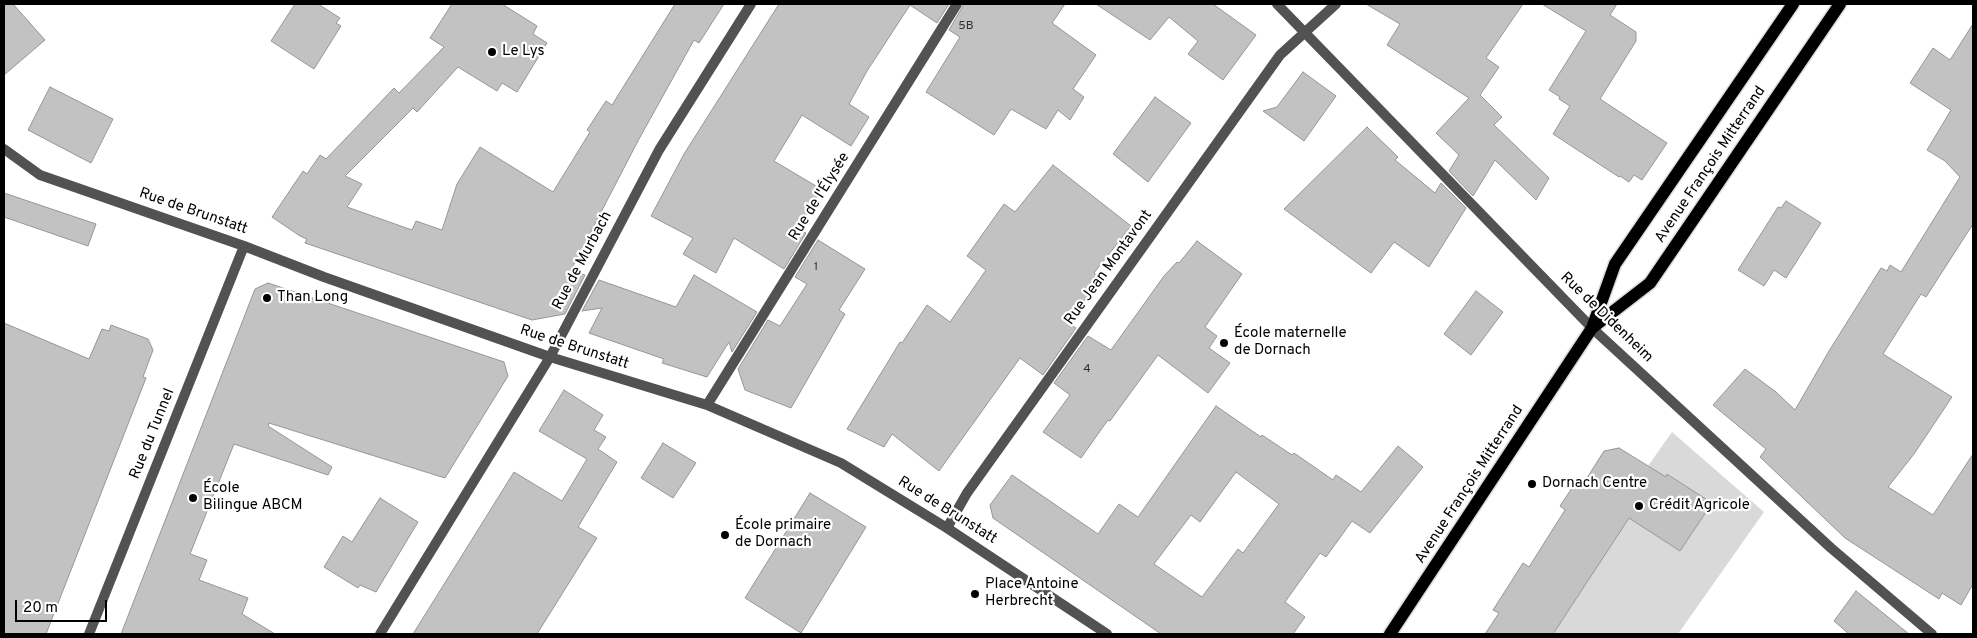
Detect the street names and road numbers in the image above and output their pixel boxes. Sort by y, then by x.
street label: Avenue François Mitterrand [1652,83,1770,247]
street label: Rue de l'Élysée [786,150,854,244]
street label: Rue de Brunstatt [136,185,250,239]
street label: Rue Jean Montavont [1061,207,1157,329]
street label: Rue de Murbach [550,209,616,313]
street label: Rue de Didenheim [1556,269,1656,367]
street label: Rue de Brunstatt [517,322,631,374]
street label: Rue du Tunnel [127,386,179,482]
street label: Avenue François Mitterrand [1412,402,1528,568]
street label: Rue de Brunstatt [894,473,1000,549]

